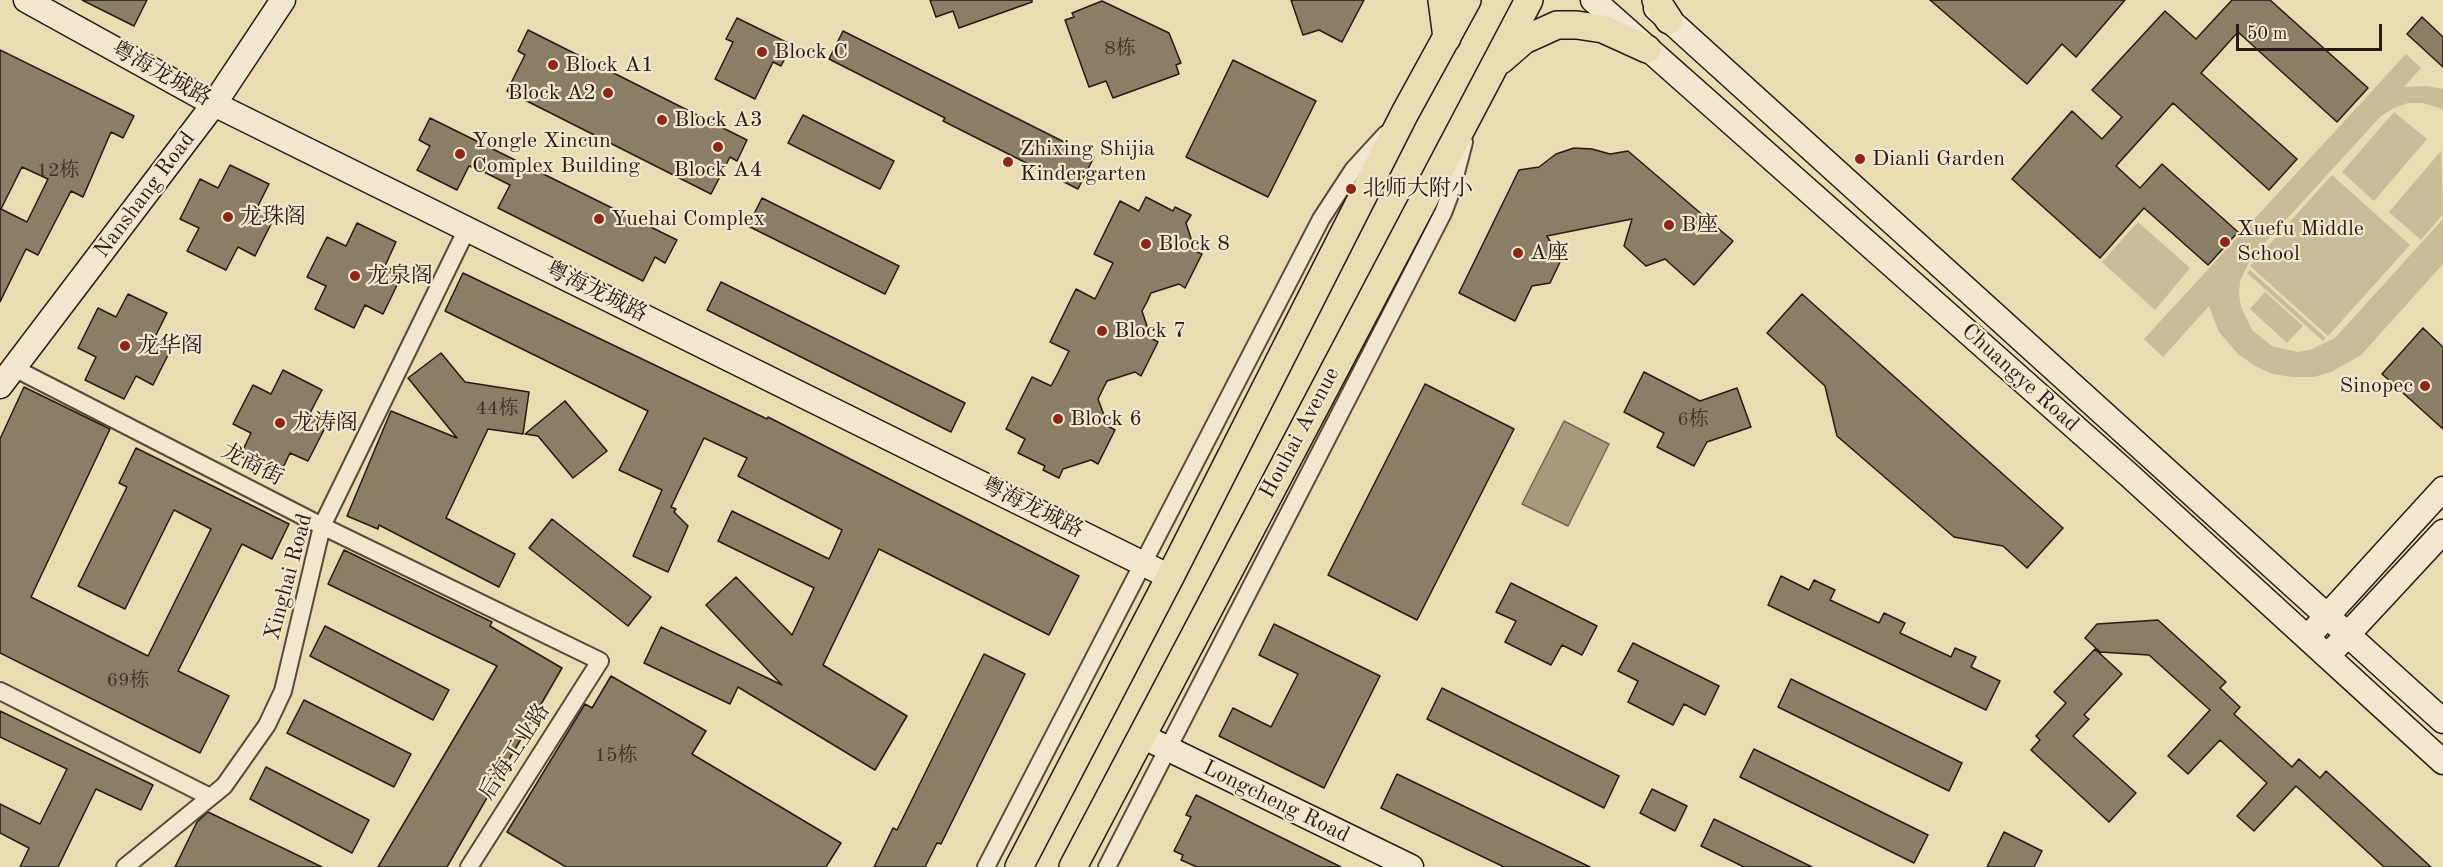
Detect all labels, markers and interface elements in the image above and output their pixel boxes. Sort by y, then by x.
scale bar [2239,12,2384,50]
text: 50 m [2247,25,2287,43]
street label: 粤海龙城路 [106,36,216,112]
house number: 8栋 [1104,37,1136,61]
place label: Block C [774,39,848,65]
marker: Block C [755,45,769,59]
place label: Block A1 [565,52,654,78]
marker: Block A1 [546,58,560,72]
place label: Block A2 [507,80,596,106]
marker: Block A2 [601,86,615,100]
place label: Block A3 [674,107,763,133]
marker: Block A3 [655,113,669,127]
street label: Nanshang Road [89,127,201,263]
place label: Yongle Xincun Complex Building [472,128,640,180]
place label: Zhixing Shijia Kindergarten [1020,136,1155,188]
marker: Block A4 [711,140,725,154]
place label: Dianli Garden [1872,146,2005,172]
marker: Yongle Xincun Complex Building [453,147,467,161]
marker: Dianli Garden [1853,152,1867,166]
marker: Zhixing Shijia Kindergarten [1001,155,1015,169]
place label: Block A4 [674,157,762,183]
house number: 12栋 [36,159,80,183]
place label: 北师大附小 [1363,176,1473,202]
marker: 北师大附小 [1344,182,1358,196]
place label: 龙珠阁 [240,204,306,230]
place label: Yuehai Complex [611,206,765,232]
marker: 龙珠阁 [221,210,235,224]
marker: Yuehai Complex [592,212,606,226]
place label: B座 [1681,212,1718,238]
place label: Xuefu Middle School [2237,216,2364,268]
marker: B座 [1662,218,1676,232]
place label: Block 8 [1158,231,1230,257]
marker: Xuefu Middle School [2218,235,2232,249]
marker: Block 8 [1139,237,1153,251]
place label: A座 [1530,240,1569,266]
marker: A座 [1511,246,1525,260]
street label: 粤海龙城路 [541,256,651,328]
place label: 龙泉阁 [367,263,433,289]
marker: 龙泉阁 [348,269,362,283]
place label: Block 7 [1114,318,1186,344]
street label: Chuangye Road [1956,318,2084,438]
marker: Block 7 [1095,324,1109,338]
place label: 龙华阁 [137,333,203,359]
marker: 龙华阁 [118,339,132,353]
street label: Houhai Avenue [1254,363,1346,503]
place label: Sinopec [2340,373,2413,399]
marker: Sinopec [2418,379,2432,393]
house number: 44栋 [475,397,519,421]
place label: Block 6 [1070,406,1142,432]
house number: 6栋 [1677,408,1709,432]
place label: 龙涛阁 [292,410,358,436]
marker: Block 6 [1051,412,1065,426]
marker: 龙涛阁 [273,416,287,430]
street label: 龙商街 [217,438,287,492]
street label: 粤海龙城路 [977,472,1087,544]
street label: Xinghai Road [259,511,319,643]
house number: 69栋 [106,669,150,693]
street label: 后海工业路 [474,699,556,805]
house number: 15栋 [594,744,638,768]
street label: Longcheng Road [1198,755,1354,849]

